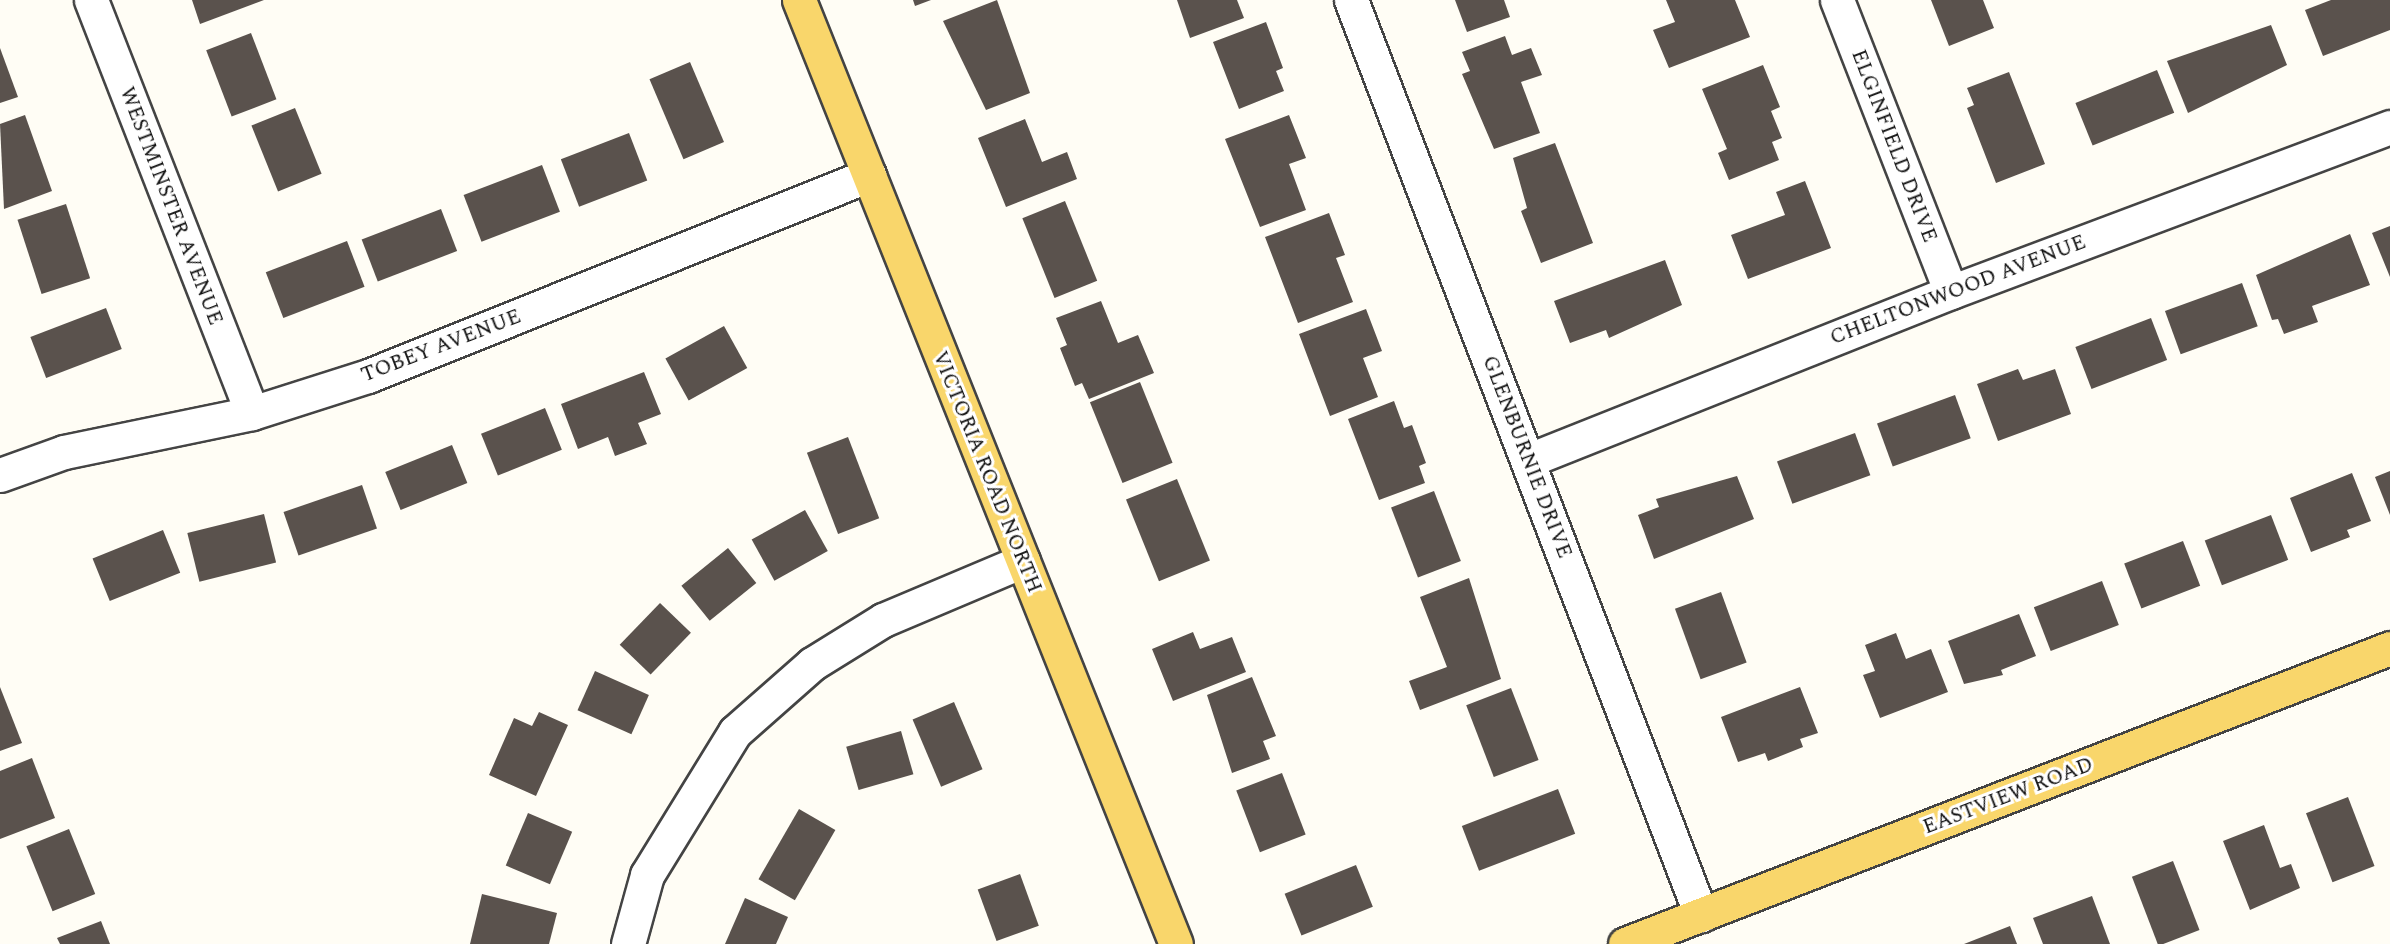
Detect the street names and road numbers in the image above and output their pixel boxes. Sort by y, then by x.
street label: ELGINFIELD DRIVE [1846,46,1942,246]
street label: WESTMINSTER AVENUE [114,83,228,329]
street label: CHELTONWOOD AVENUE [1827,230,2089,350]
street label: TOBEY AVENUE [358,304,524,388]
street label: VICTORIA ROAD NORTH [927,347,1047,597]
street label: GLENBURNIE DRIVE [1477,352,1577,562]
street label: EASTVIEW ROAD [1919,752,2097,840]

